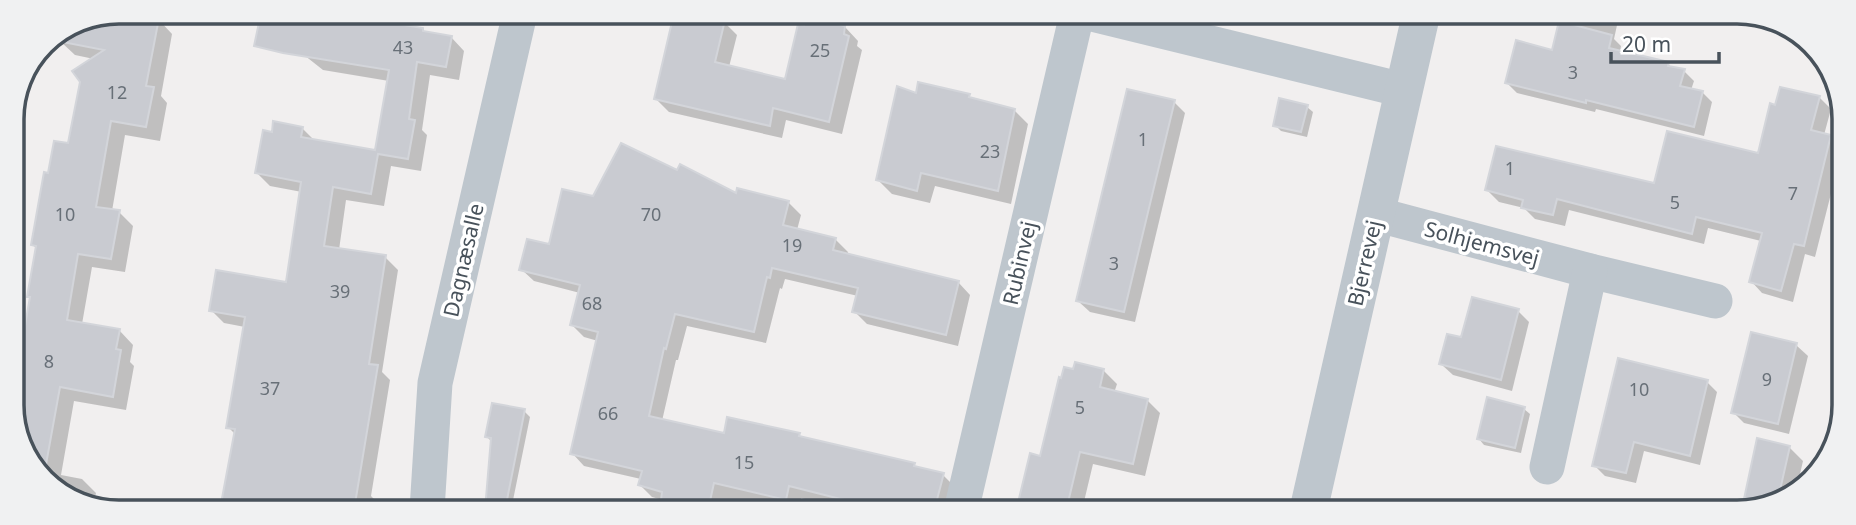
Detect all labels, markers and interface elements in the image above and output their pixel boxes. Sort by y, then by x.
scale bar [1611,21,1720,65]
text: 20 m [1622,30,1671,58]
house number: 43 [393,35,413,59]
house number: 25 [810,38,830,62]
house number: 3 [1568,60,1578,84]
house number: 12 [107,80,127,104]
house number: 1 [1138,127,1148,151]
house number: 23 [980,139,1000,163]
house number: 1 [1505,156,1515,180]
house number: 7 [1788,181,1798,205]
house number: 5 [1670,190,1680,214]
street label: Dagnæsalle [436,200,490,320]
house number: 10 [55,202,75,226]
house number: 70 [641,202,661,226]
street label: Solhjemsvej [1422,214,1542,272]
street label: Bjerrevej [1341,217,1387,309]
street label: Rubinvej [996,218,1042,308]
house number: 19 [782,233,802,257]
house number: 3 [1109,251,1119,275]
house number: 39 [330,279,350,303]
house number: 68 [582,291,602,315]
house number: 8 [44,349,54,373]
house number: 9 [1762,367,1772,391]
house number: 37 [260,376,280,400]
house number: 10 [1629,377,1649,401]
house number: 5 [1075,395,1085,419]
house number: 66 [598,401,618,425]
house number: 15 [734,450,754,474]

